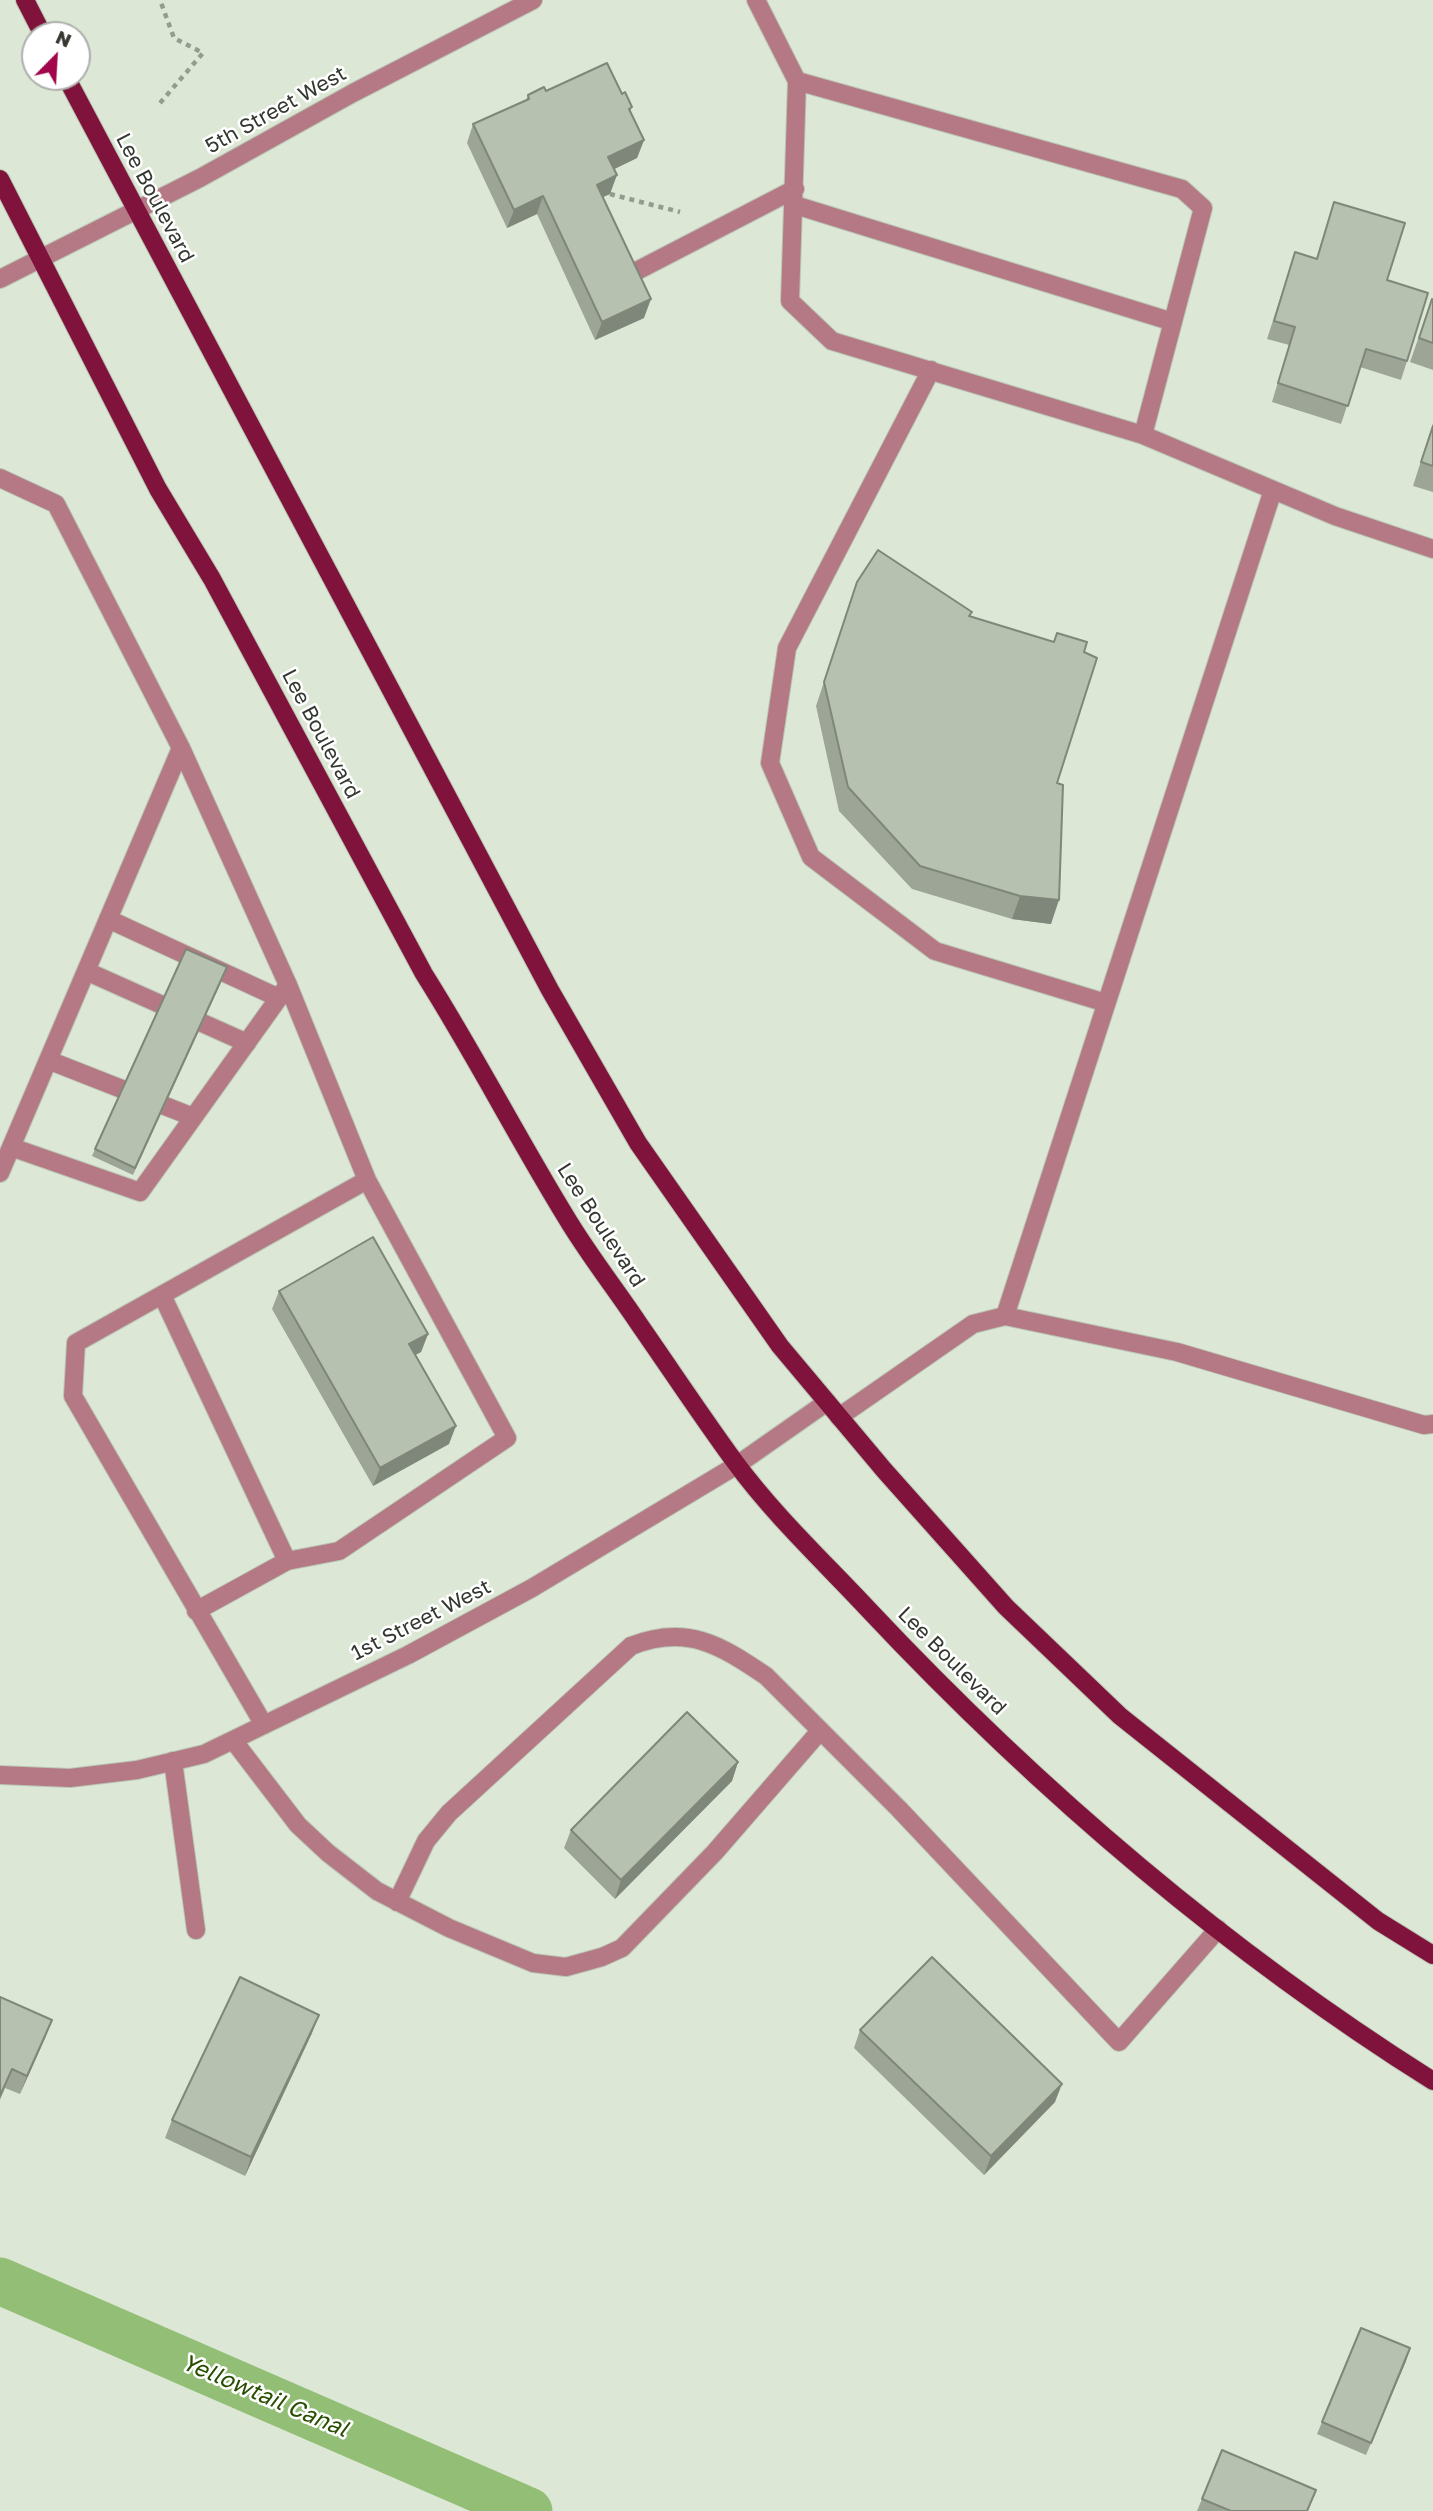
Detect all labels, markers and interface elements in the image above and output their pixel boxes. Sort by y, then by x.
north arrow [21,21,91,91]
text: N [53,25,75,52]
street label: 5th Street West [201,61,351,159]
street label: Lee Boulevard [110,129,200,267]
street label: Lee Boulevard [276,665,366,803]
street label: Lee Boulevard [552,1158,650,1292]
street label: 1st Street West [347,1574,495,1666]
street label: Lee Boulevard [893,1602,1011,1720]
water label: Yellowtail Canal [178,2349,352,2443]

